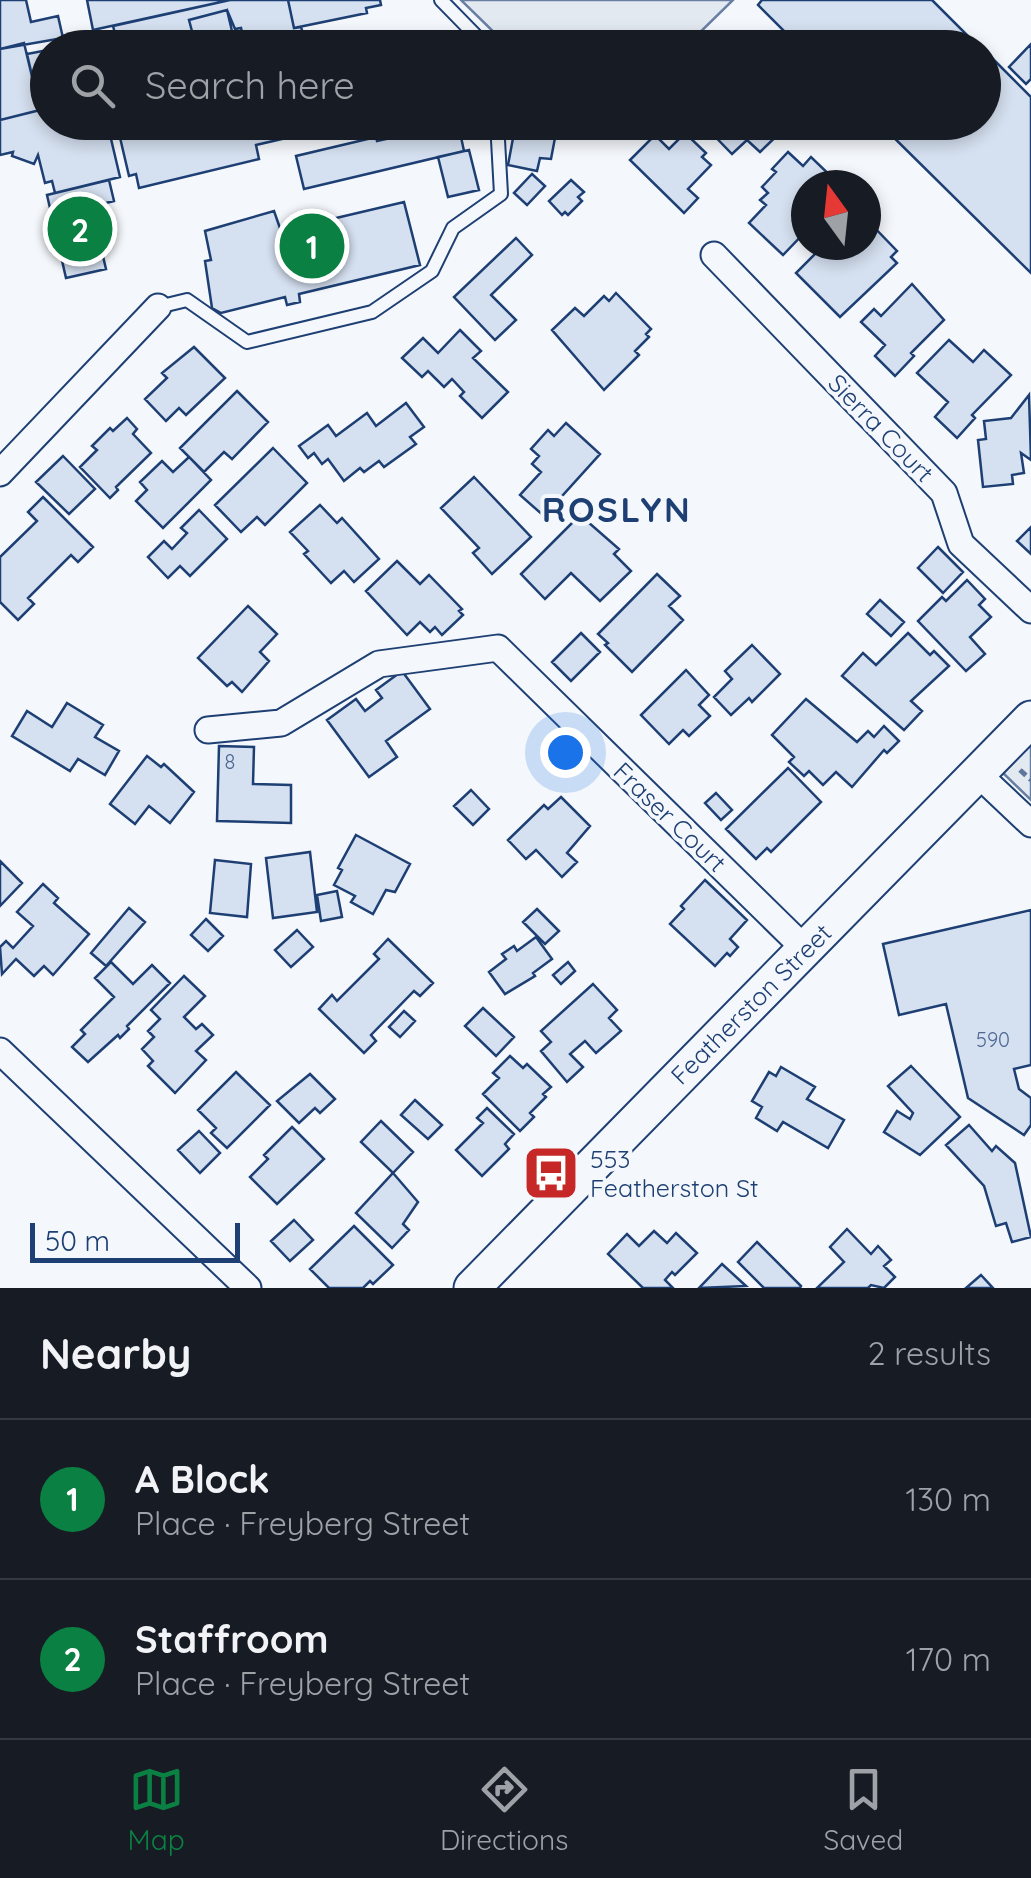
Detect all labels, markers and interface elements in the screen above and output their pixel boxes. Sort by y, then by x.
search box [30,30,1001,140]
icon: search [65,58,120,113]
text: Search here [145,61,355,109]
north arrow [791,170,881,260]
pin: 2 [48,192,112,266]
pin: 1 [280,208,344,284]
street label: Sierra Court [822,367,941,488]
district label: ROSLYN [542,487,692,531]
your location [540,727,591,778]
house number: 8 [225,749,235,774]
street label: Fraser Court [608,755,733,878]
street label: Featherston Street [664,917,837,1090]
house number: 590 [976,1027,1010,1052]
bus stop icon: 553 Featherston St [521,1143,581,1203]
place label: 553 Featherston St [590,1143,759,1203]
scale bar [30,1218,240,1262]
text: 50 m [45,1223,110,1258]
text: Nearby [40,1327,191,1380]
text: 2 results [868,1333,991,1373]
text: A Block [135,1455,270,1503]
text: 1 [66,1479,79,1519]
text: 130 m [905,1479,991,1519]
text: Place · Freyberg Street [135,1503,470,1543]
text: Staffroom [135,1615,328,1663]
text: 2 [63,1639,82,1679]
text: 170 m [906,1639,991,1679]
text: Place · Freyberg Street [135,1663,470,1703]
tab: Map [128,1762,185,1857]
tab: Directions [440,1762,568,1857]
tab: Saved [824,1762,903,1857]

